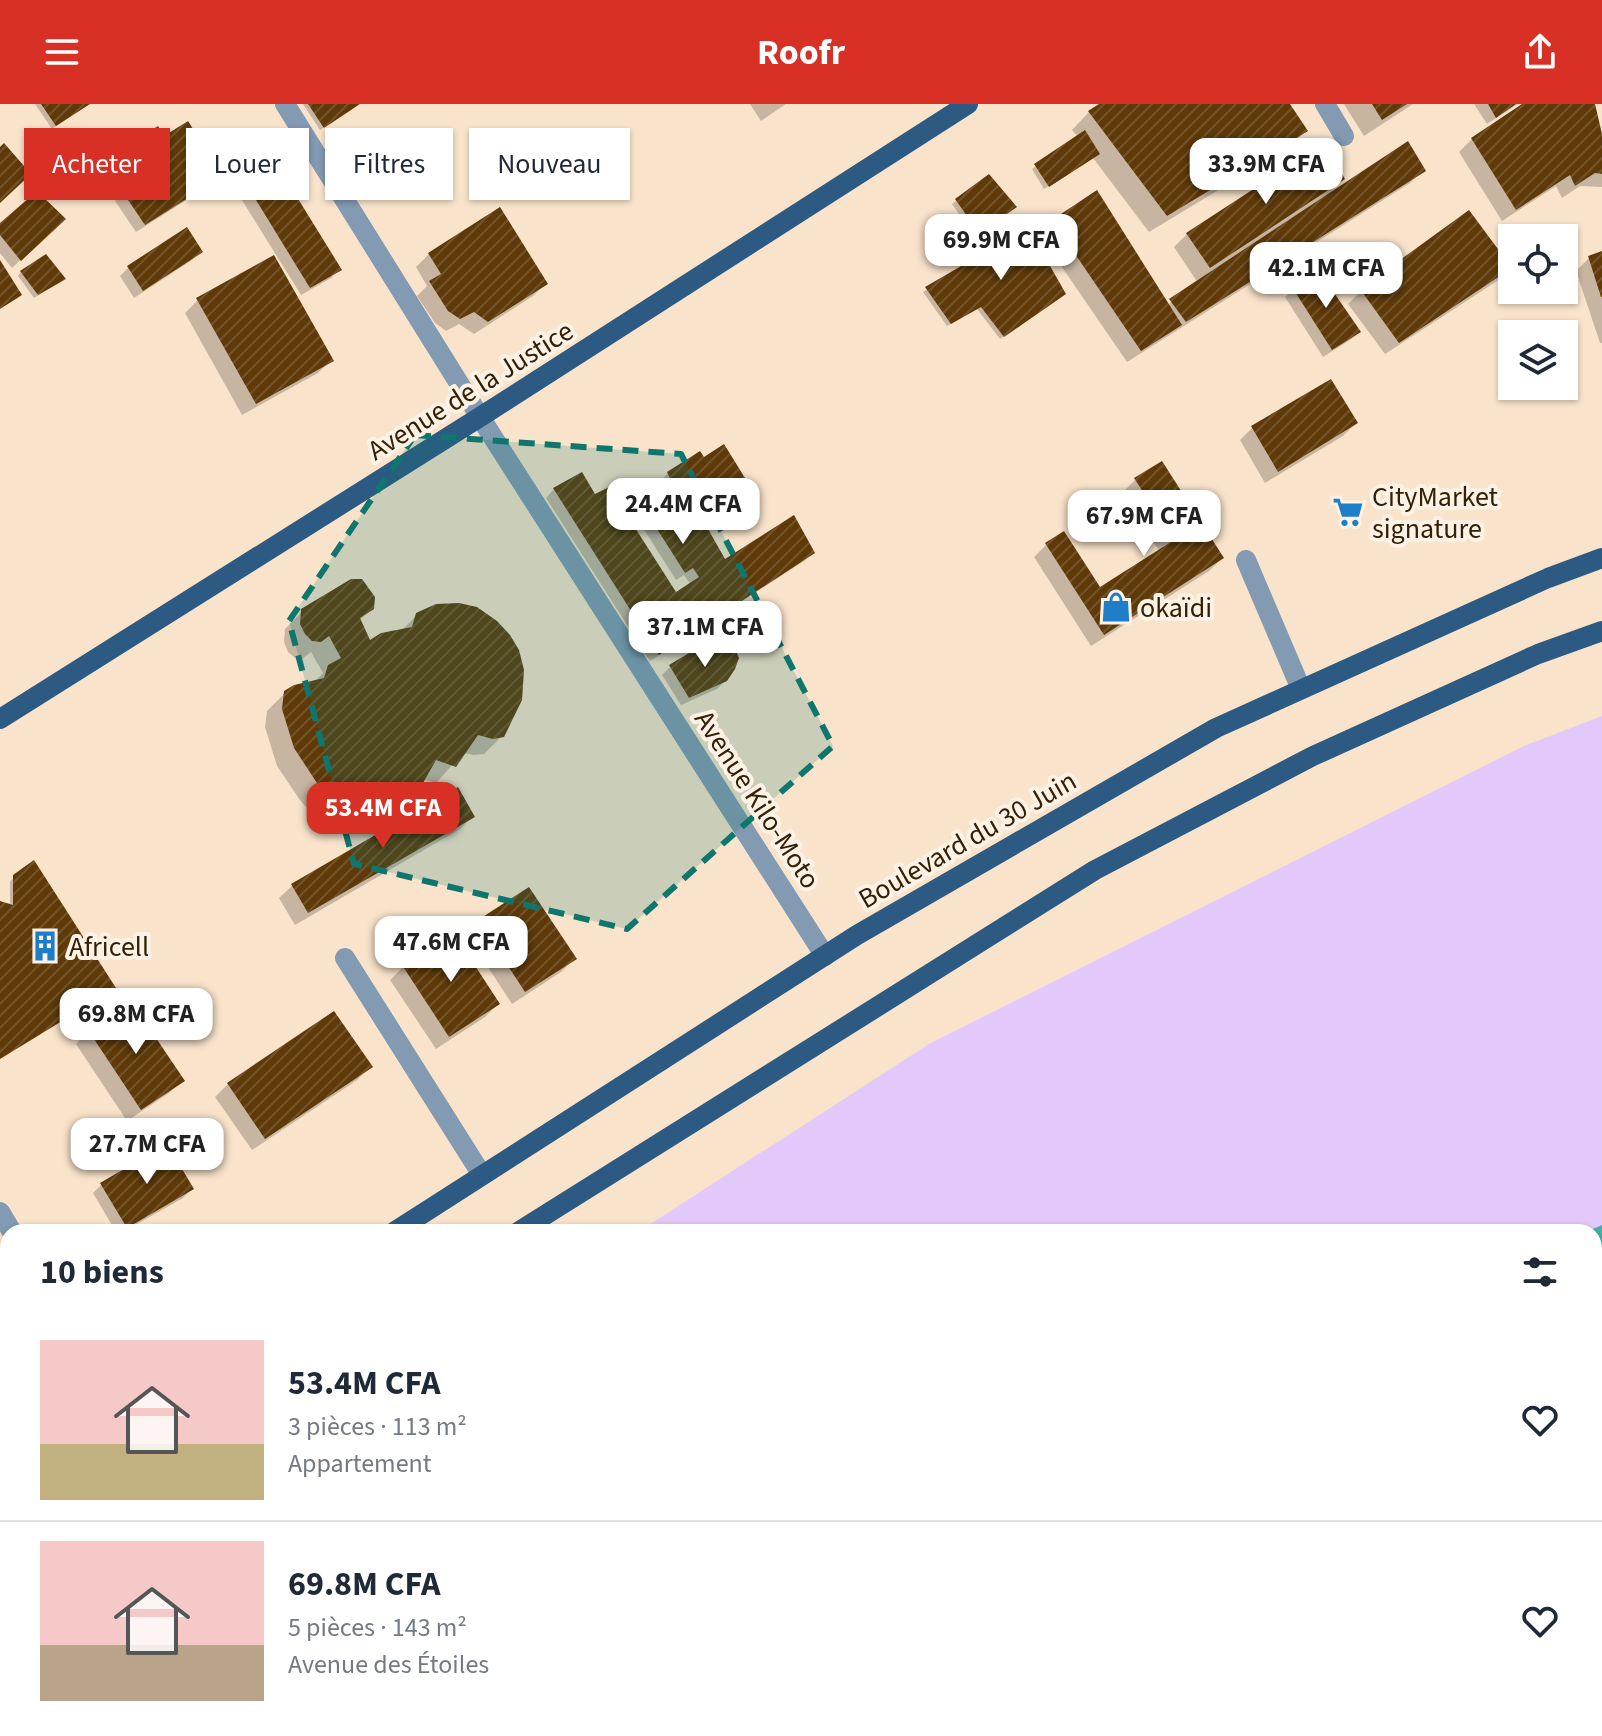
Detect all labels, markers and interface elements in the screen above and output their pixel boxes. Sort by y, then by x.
text: Roofr [757,27,845,78]
icon: menu [40,30,84,74]
icon: share [1518,30,1562,74]
chip: Acheter [24,128,170,200]
chip: Louer [186,128,309,200]
chip: Filtres [325,128,453,200]
chip: Nouveau [469,128,630,200]
pin: 33.9M CFA [1174,138,1358,206]
text: 33.9M CFA [1208,145,1324,182]
pin: 69.9M CFA [909,214,1093,282]
text: 69.9M CFA [943,221,1059,258]
map controls [1498,224,1578,400]
button: locate [1498,224,1578,304]
pin: 42.1M CFA [1234,242,1418,310]
text: 42.1M CFA [1268,249,1384,286]
street label: Avenue de la Justice [360,311,581,470]
button: layers [1498,320,1578,400]
place label: CityMarket signature [1372,477,1499,549]
pin: 24.4M CFA [591,478,775,546]
text: 24.4M CFA [625,485,741,522]
pin: 67.9M CFA [1052,490,1236,558]
supermarket icon: CityMarket signature [1331,495,1365,529]
text: 67.9M CFA [1086,497,1202,534]
place label: okaïdi [1140,588,1212,628]
shop icon: okaïdi [1099,590,1133,624]
pin: 37.1M CFA [613,601,797,669]
text: 37.1M CFA [647,608,763,645]
street label: Avenue Kilo-Moto [684,702,830,897]
street label: Boulevard du 30 Juin [851,761,1084,919]
pin: 53.4M CFA [291,782,475,850]
text: 53.4M CFA [325,789,441,826]
pin: 47.6M CFA [359,916,543,984]
text: 47.6M CFA [393,923,509,960]
place label: Africell [69,927,149,967]
building icon: Africell [28,929,62,963]
pin: 69.8M CFA [44,988,228,1056]
text: 69.8M CFA [78,995,194,1032]
pin: 27.7M CFA [55,1118,239,1186]
text: 27.7M CFA [89,1125,205,1162]
text: 10 biens [40,1248,164,1297]
icon: filters [1518,1250,1562,1294]
text: 53.4M CFA [288,1359,441,1408]
icon: home [104,1372,200,1468]
icon: heart [1518,1398,1562,1442]
text: 3 pièces · 113 m² [288,1408,467,1445]
text: Appartement [288,1445,432,1482]
text: 69.8M CFA [288,1560,441,1609]
icon: home [104,1573,200,1669]
icon: heart [1518,1599,1562,1643]
text: 5 pièces · 143 m² [288,1609,467,1646]
text: Avenue des Étoiles [288,1646,489,1683]

